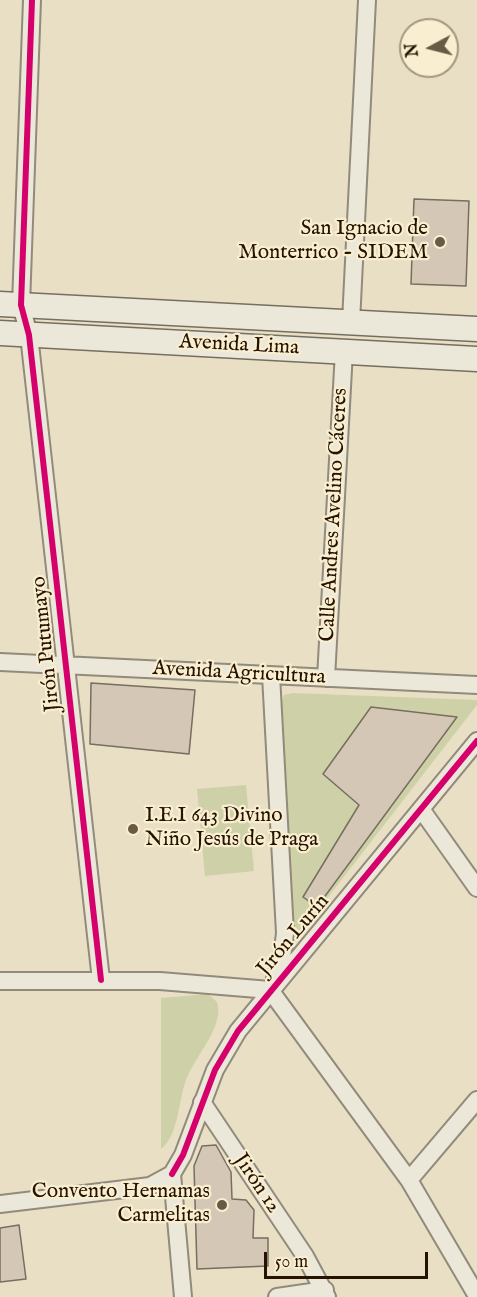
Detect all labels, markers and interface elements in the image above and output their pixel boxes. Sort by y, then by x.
north arrow [399,18,459,78]
text: N [402,42,424,58]
place label: San Ignacio de Monterrico - SIDEM [238,217,428,267]
marker: San Ignacio de Monterrico - SIDEM [433,235,447,249]
street label: Avenida Lima [178,330,300,362]
street label: Calle Andres Avelino Cáceres [316,387,354,643]
street label: Jirón Putumayo [27,575,67,713]
street label: Avenida Agricultura [152,657,326,691]
place label: I.E.I 643 Divino Niño Jesús de Praga [145,804,318,854]
marker: I.E.I 643 Divino Niño Jesús de Praga [126,822,140,836]
street label: Jirón Lurín [252,890,336,982]
street label: Jirón 12 [227,1149,285,1219]
place label: Convento Hernamas Carmelitas [32,1180,210,1230]
marker: Convento Hernamas Carmelitas [215,1198,229,1212]
scale bar [267,1240,430,1278]
text: 50 m [275,1251,308,1274]

